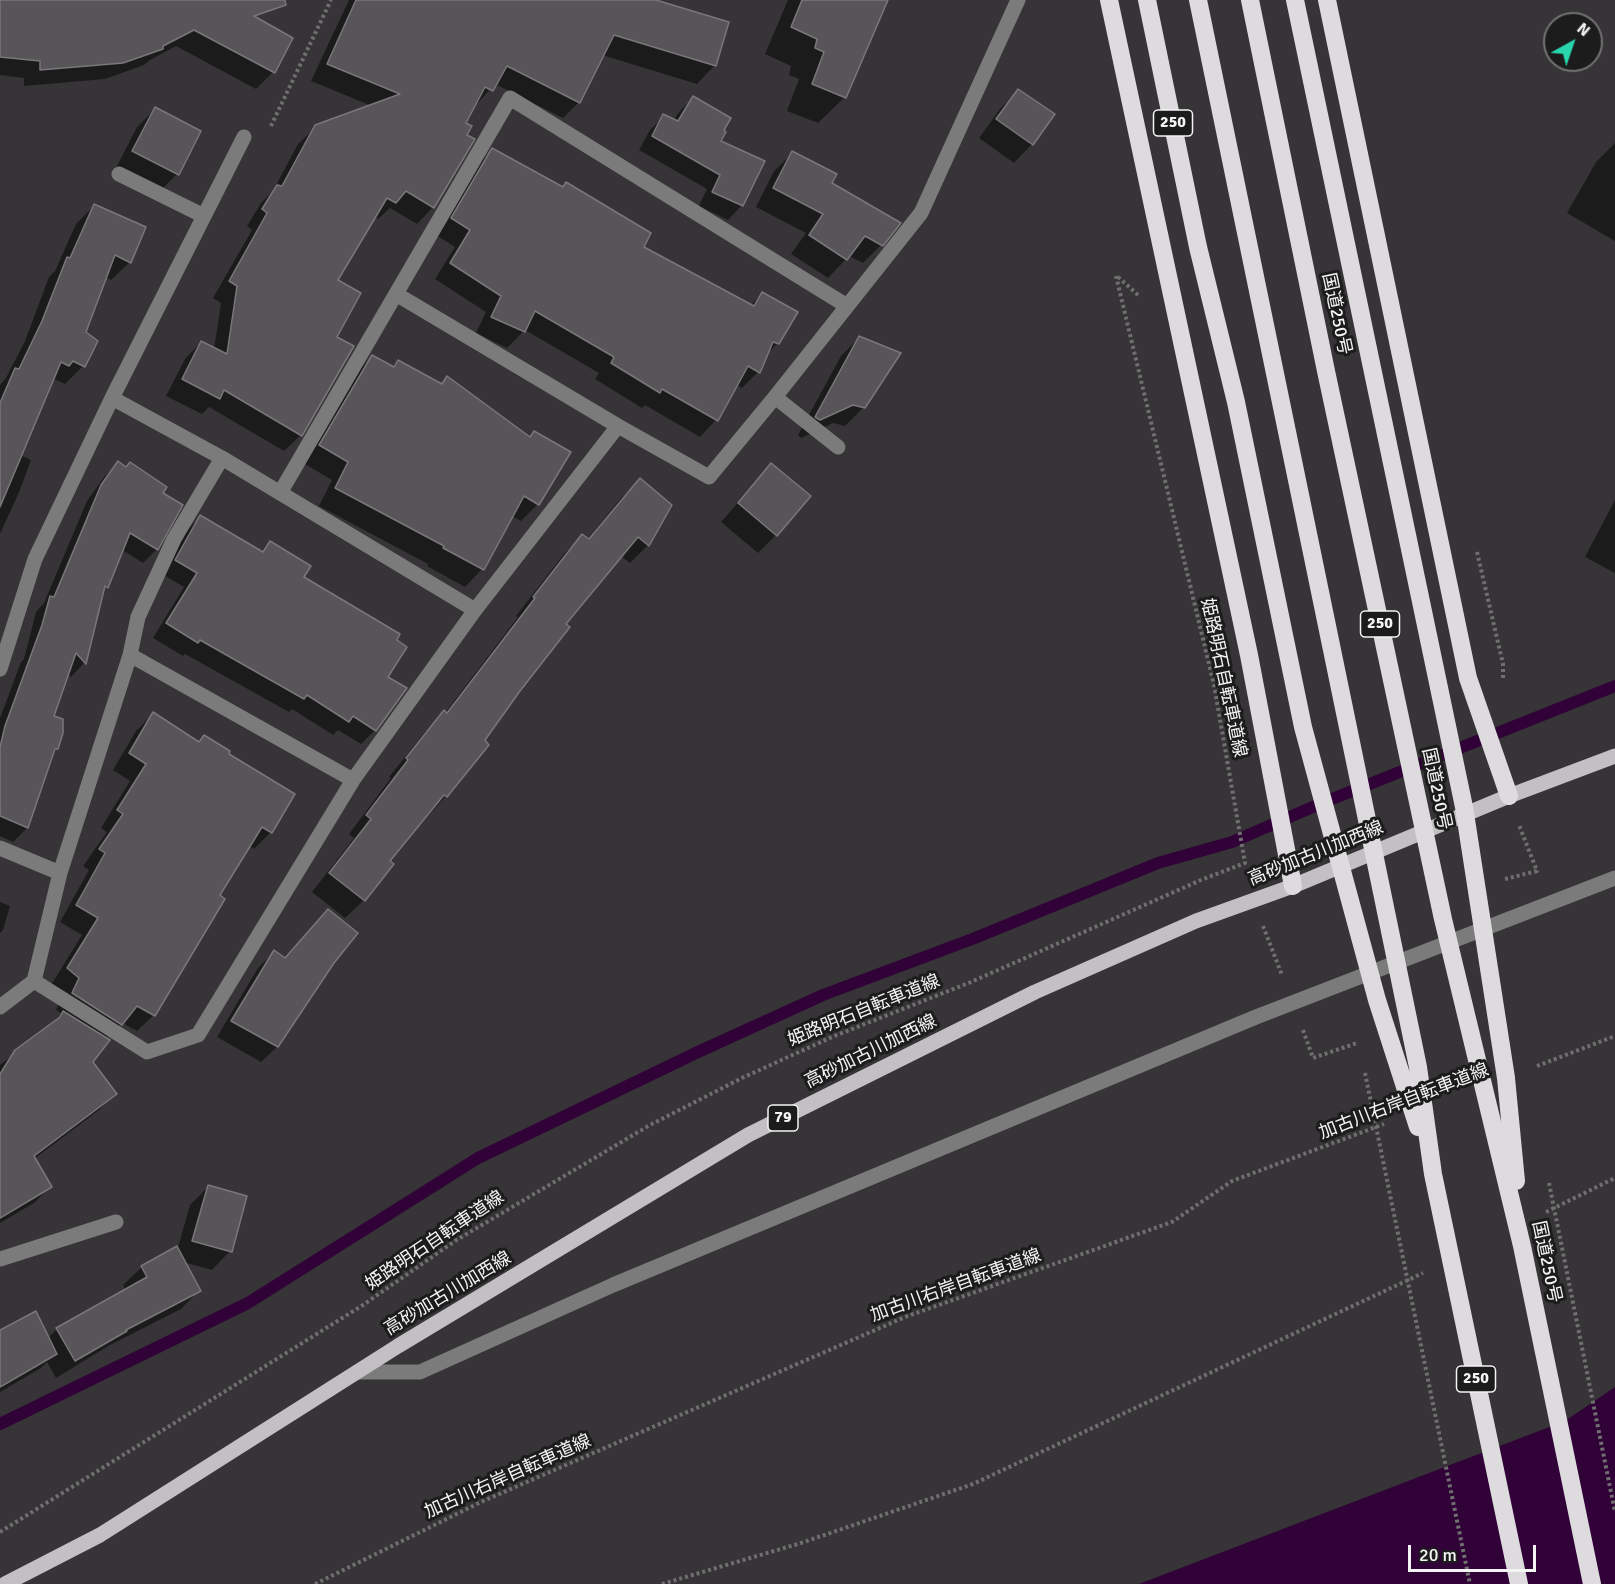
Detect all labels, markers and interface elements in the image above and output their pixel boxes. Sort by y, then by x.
north arrow [1543,12,1603,72]
text: N [1573,18,1594,41]
road number: 250 [1154,110,1192,136]
street label: 国道250号 [1317,271,1355,357]
street label: 姫路明石自転車道線 [1196,597,1250,759]
road number: 250 [1360,611,1400,637]
street label: 国道250号 [1417,746,1455,832]
street label: 高砂加古川加西線 [1245,817,1387,891]
street label: 姫路明石自転車道線 [785,971,943,1051]
street label: 高砂加古川加西線 [802,1011,940,1093]
street label: 加古川右岸自転車道線 [1316,1060,1492,1144]
road number: 79 [768,1105,798,1131]
street label: 姫路明石自転車道線 [362,1187,508,1295]
street label: 国道250号 [1527,1219,1565,1305]
street label: 加古川右岸自転車道線 [868,1245,1044,1327]
street label: 高砂加古川加西線 [381,1248,515,1340]
road number: 250 [1456,1366,1496,1392]
street label: 加古川右岸自転車道線 [421,1431,595,1523]
scale bar [1411,1533,1538,1571]
text: 20 m [1419,1544,1457,1566]

